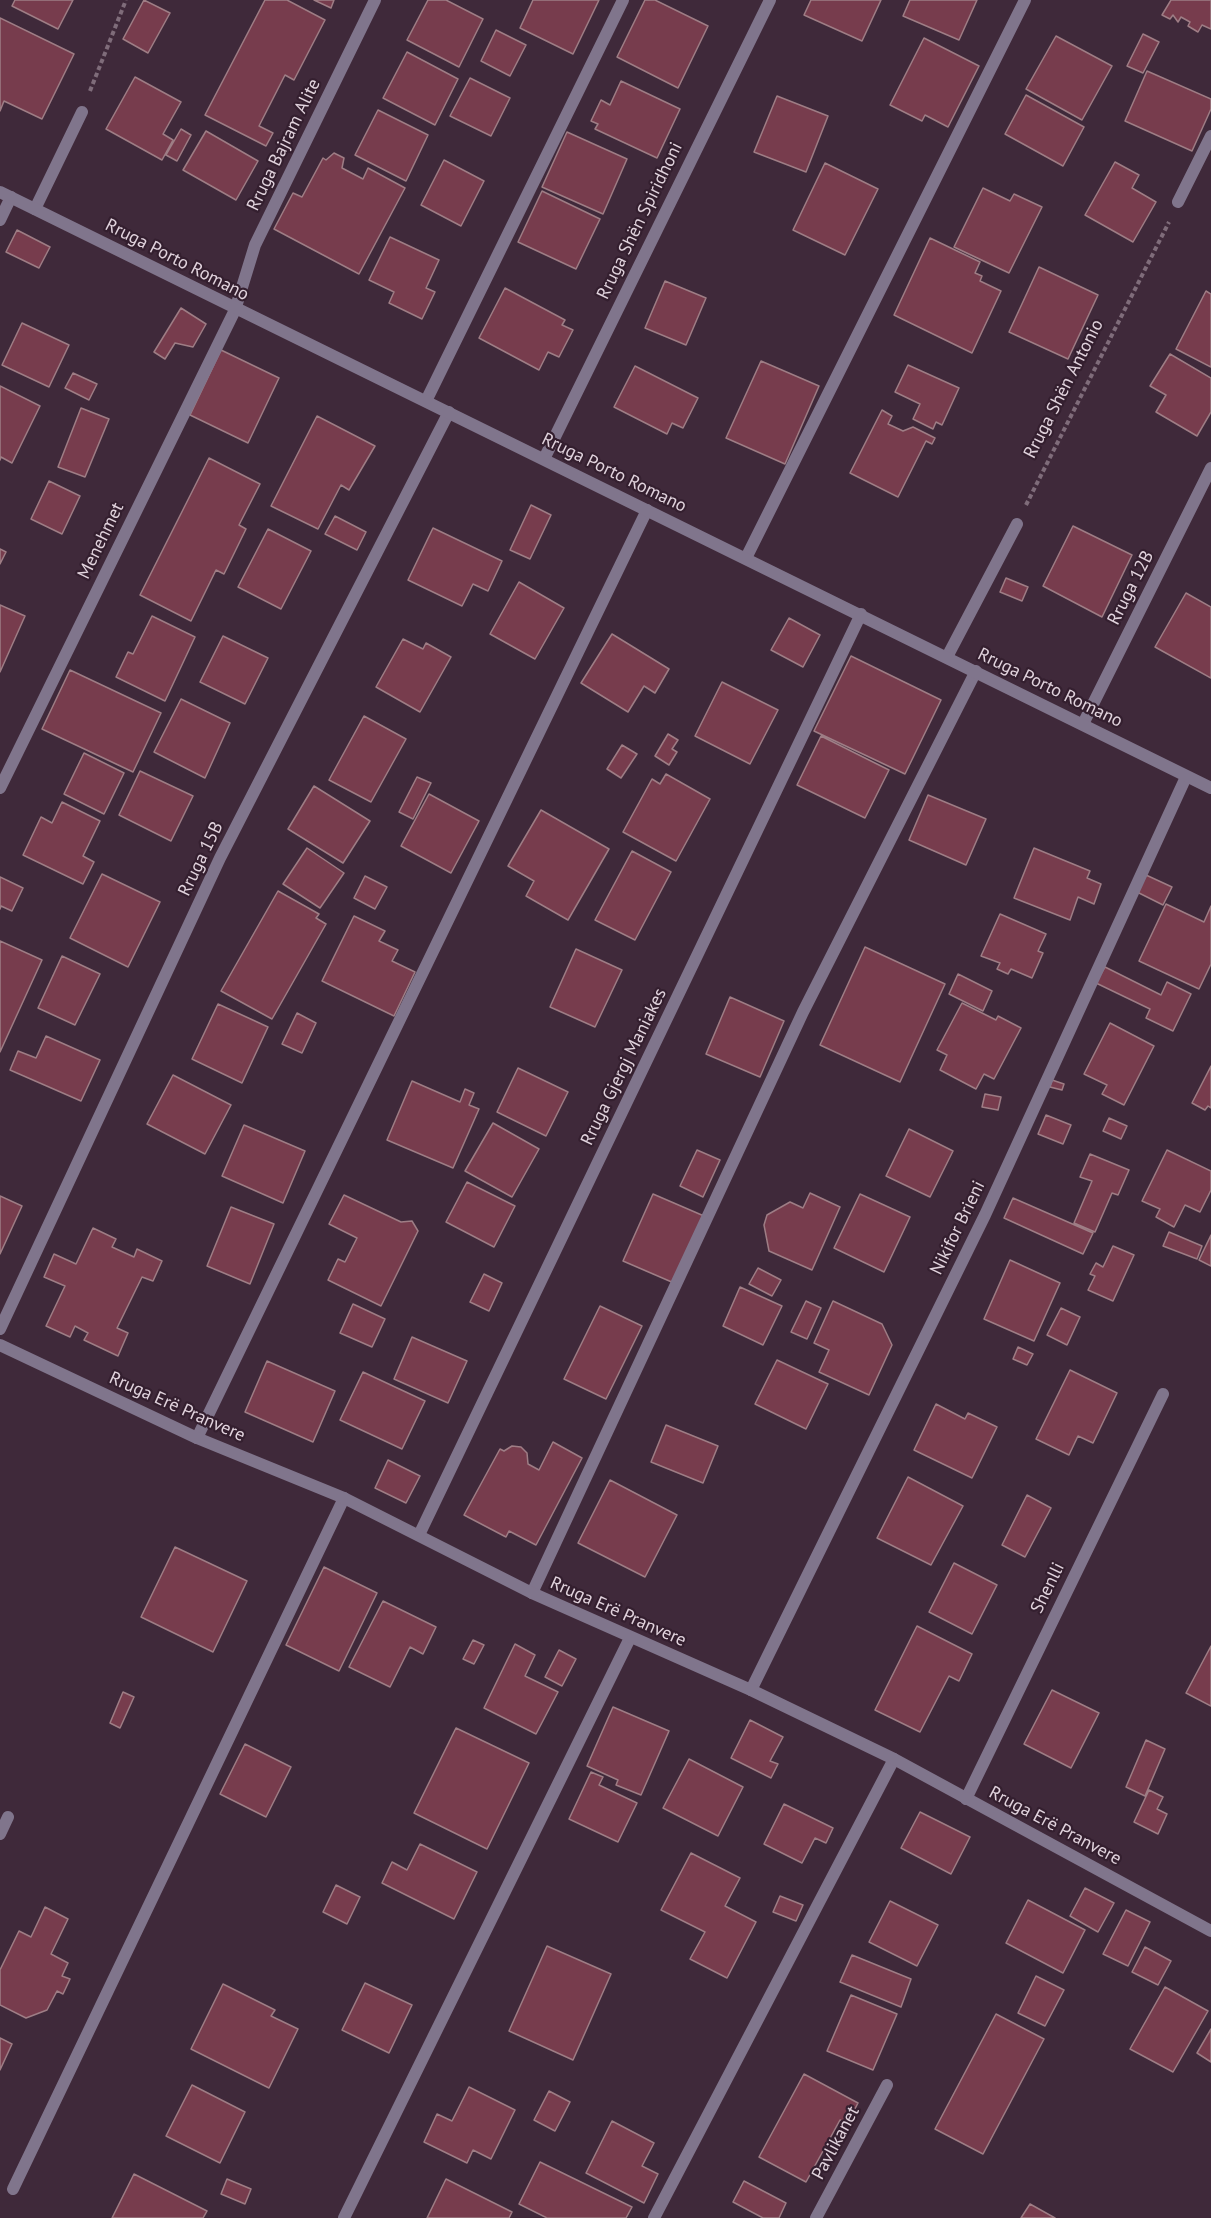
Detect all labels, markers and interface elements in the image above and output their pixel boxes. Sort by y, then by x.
street label: Rruga Bajram Alite [243,75,325,215]
street label: Rruga Shën Spiridhoni [593,139,687,303]
street label: Rruga Porto Romano [102,214,252,306]
street label: Rruga Shën Antonio [1020,316,1108,462]
street label: Rruga Porto Romano [538,429,690,517]
street label: Menehmet [73,499,129,583]
street label: Rruga 12B [1103,548,1159,628]
street label: Rruga Porto Romano [974,644,1126,732]
street label: Rruga 15B [174,818,228,900]
street label: Rruga Gjergj Maniakes [577,985,671,1149]
street label: Nikifor Brieni [926,1178,990,1278]
street label: Rruga Erë Pranvere [106,1367,248,1447]
street label: Shenlli [1027,1559,1069,1617]
street label: Rruga Erë Pranvere [547,1572,689,1652]
street label: Rruga Erë Pranvere [985,1782,1125,1870]
street label: Pavlikanet [808,2103,864,2183]

